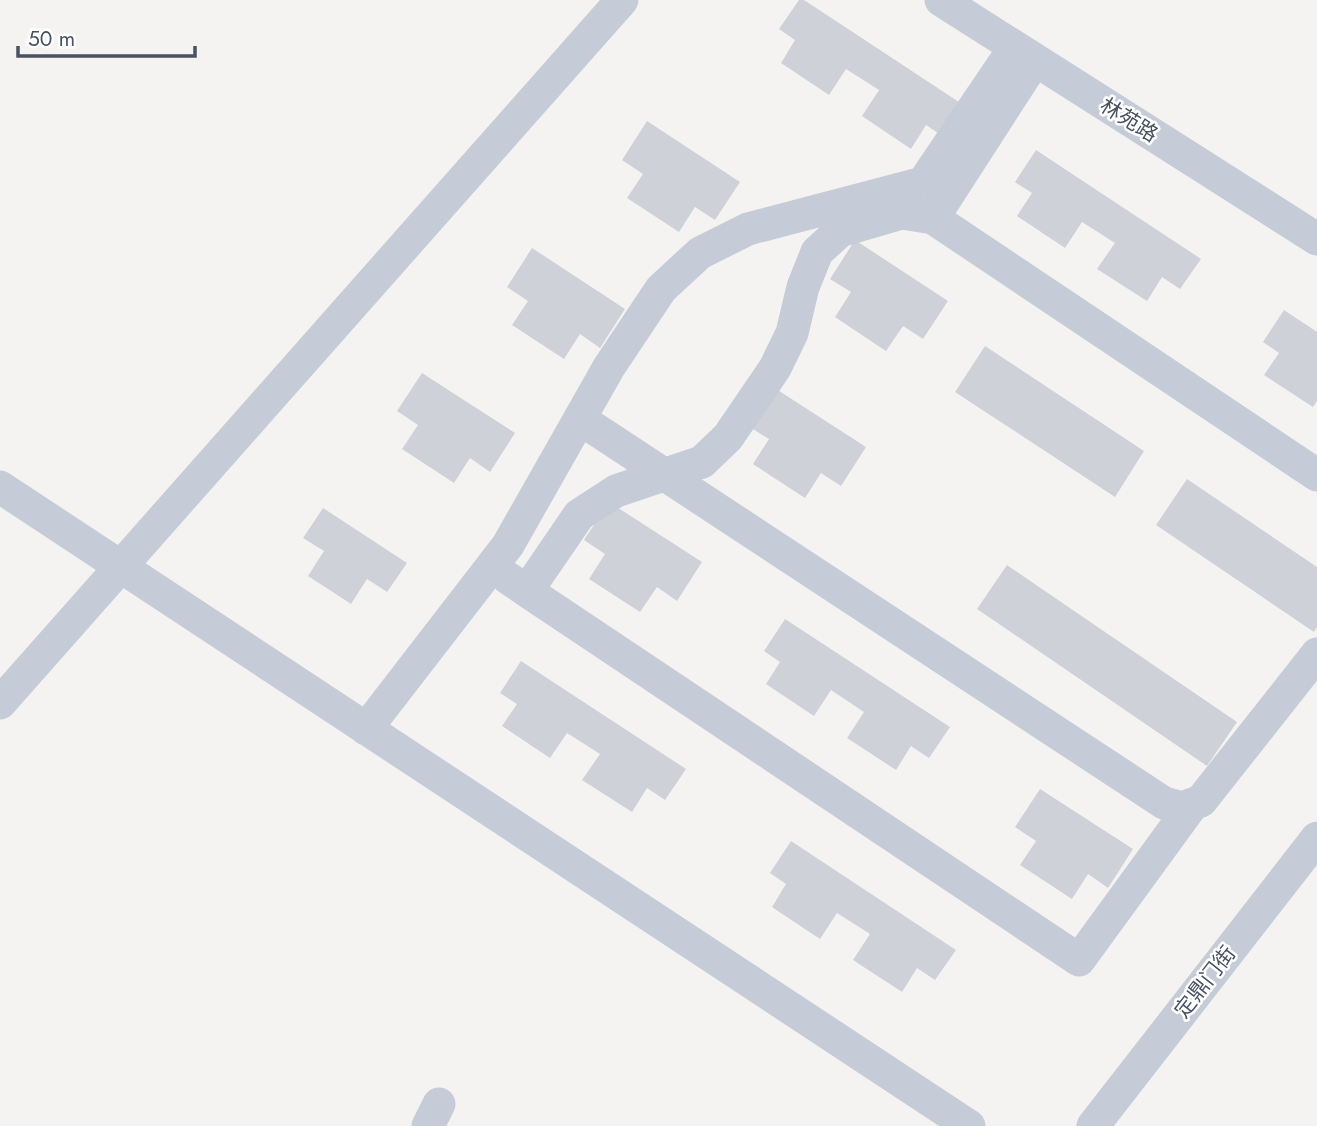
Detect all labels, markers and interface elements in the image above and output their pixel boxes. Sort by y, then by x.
scale bar [18,14,194,58]
text: 50 m [28,24,75,54]
street label: 林苑路 [1094,91,1164,149]
street label: 定鼎门街 [1167,940,1243,1024]

